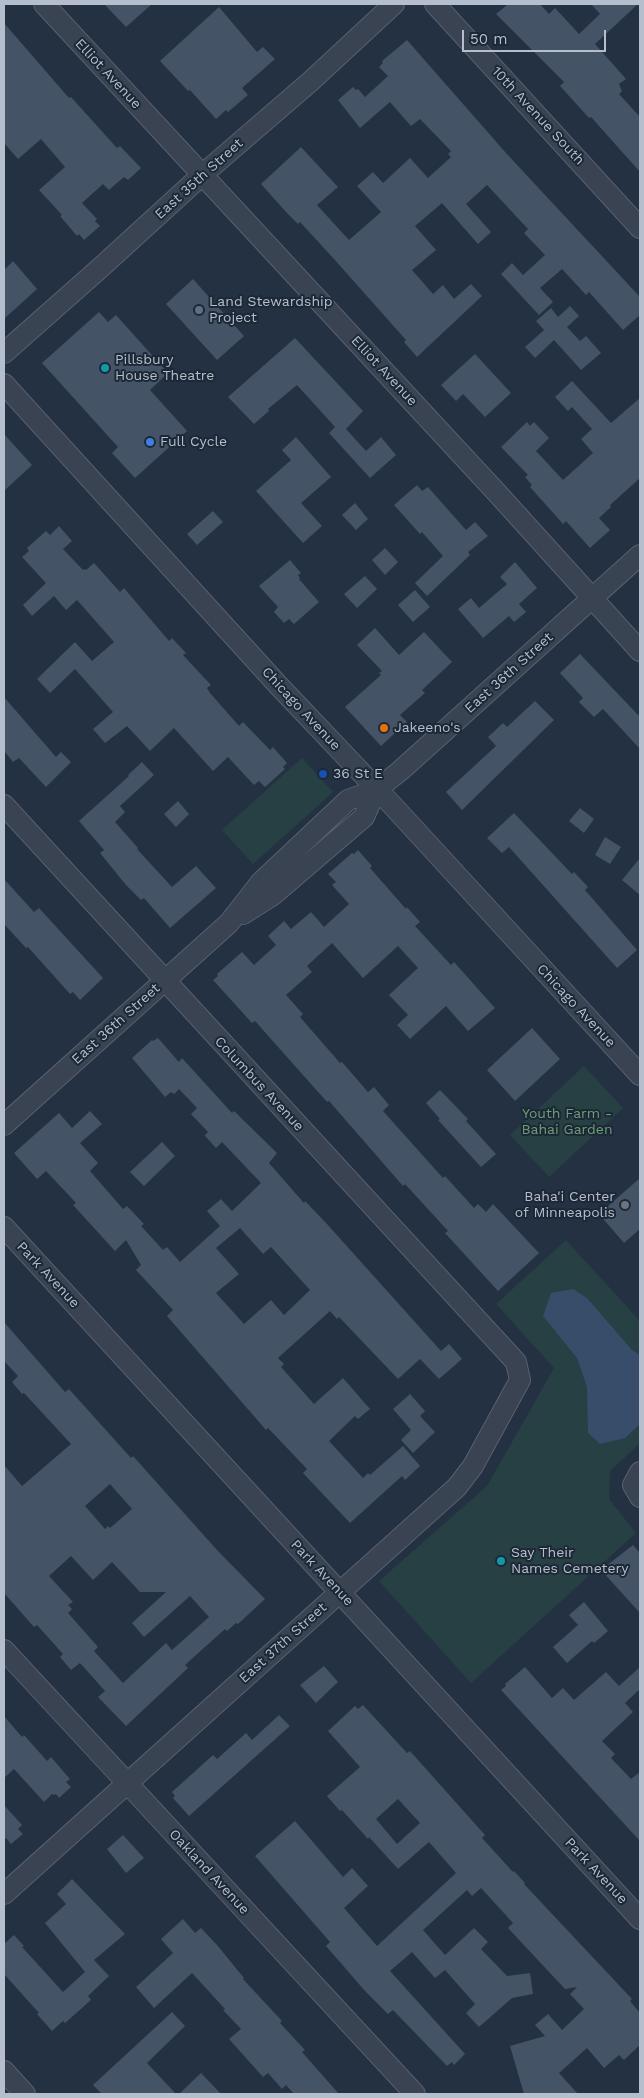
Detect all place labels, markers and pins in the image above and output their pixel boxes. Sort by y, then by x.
place label: Land Stewardship Project [209,294,333,326]
marker: Land Stewardship Project [193,304,205,316]
place label: Pillsbury House Theatre [115,352,214,384]
marker: Pillsbury House Theatre [99,362,111,374]
place label: Full Cycle [160,434,227,450]
marker: Full Cycle [144,436,156,448]
place label: Jakeeno's [394,720,461,736]
marker: Jakeeno's [378,722,390,734]
place label: 36 St E [333,766,383,782]
marker: 36 St E [317,768,329,780]
place label: Baha'i Center of Minneapolis [515,1189,615,1222]
marker: Baha'i Center of Minneapolis [619,1199,631,1211]
place label: Say Their Names Cemetery [511,1545,628,1578]
marker: Say Their Names Cemetery [495,1555,507,1567]

